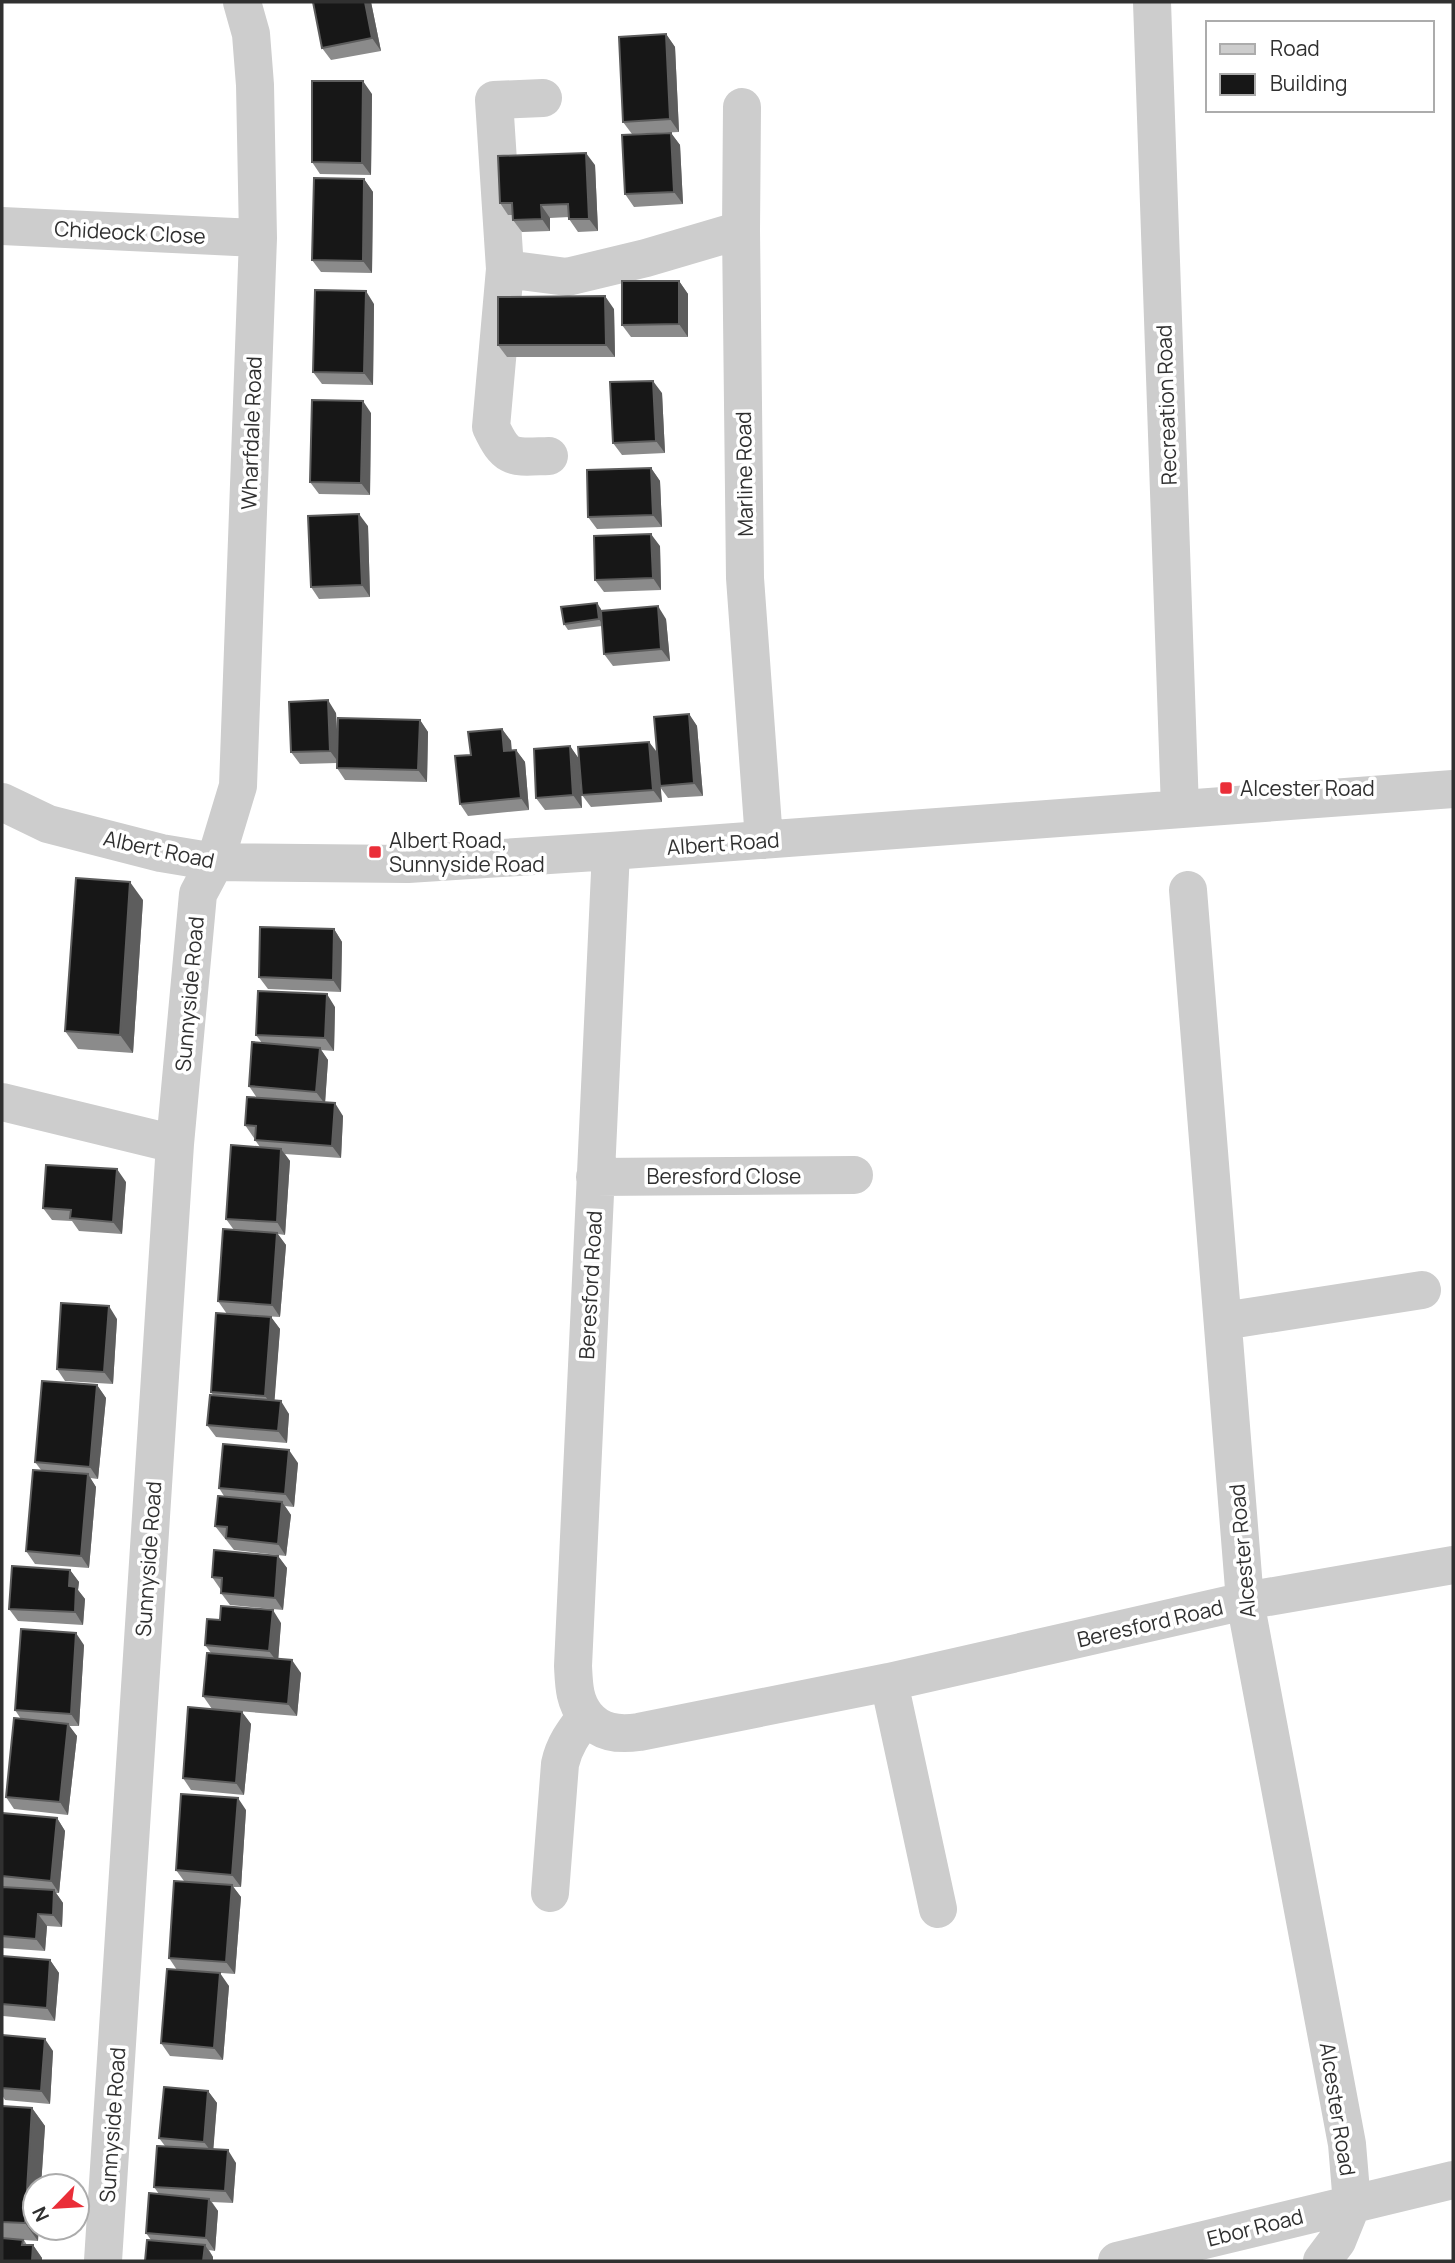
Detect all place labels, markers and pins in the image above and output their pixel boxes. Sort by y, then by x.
place label: Alcester Road [1240,774,1375,802]
marker: Alcester Road [1218,780,1234,796]
place label: Albert Road, Sunnyside Road [389,826,545,878]
marker: Albert Road, Sunnyside Road [367,844,383,860]

